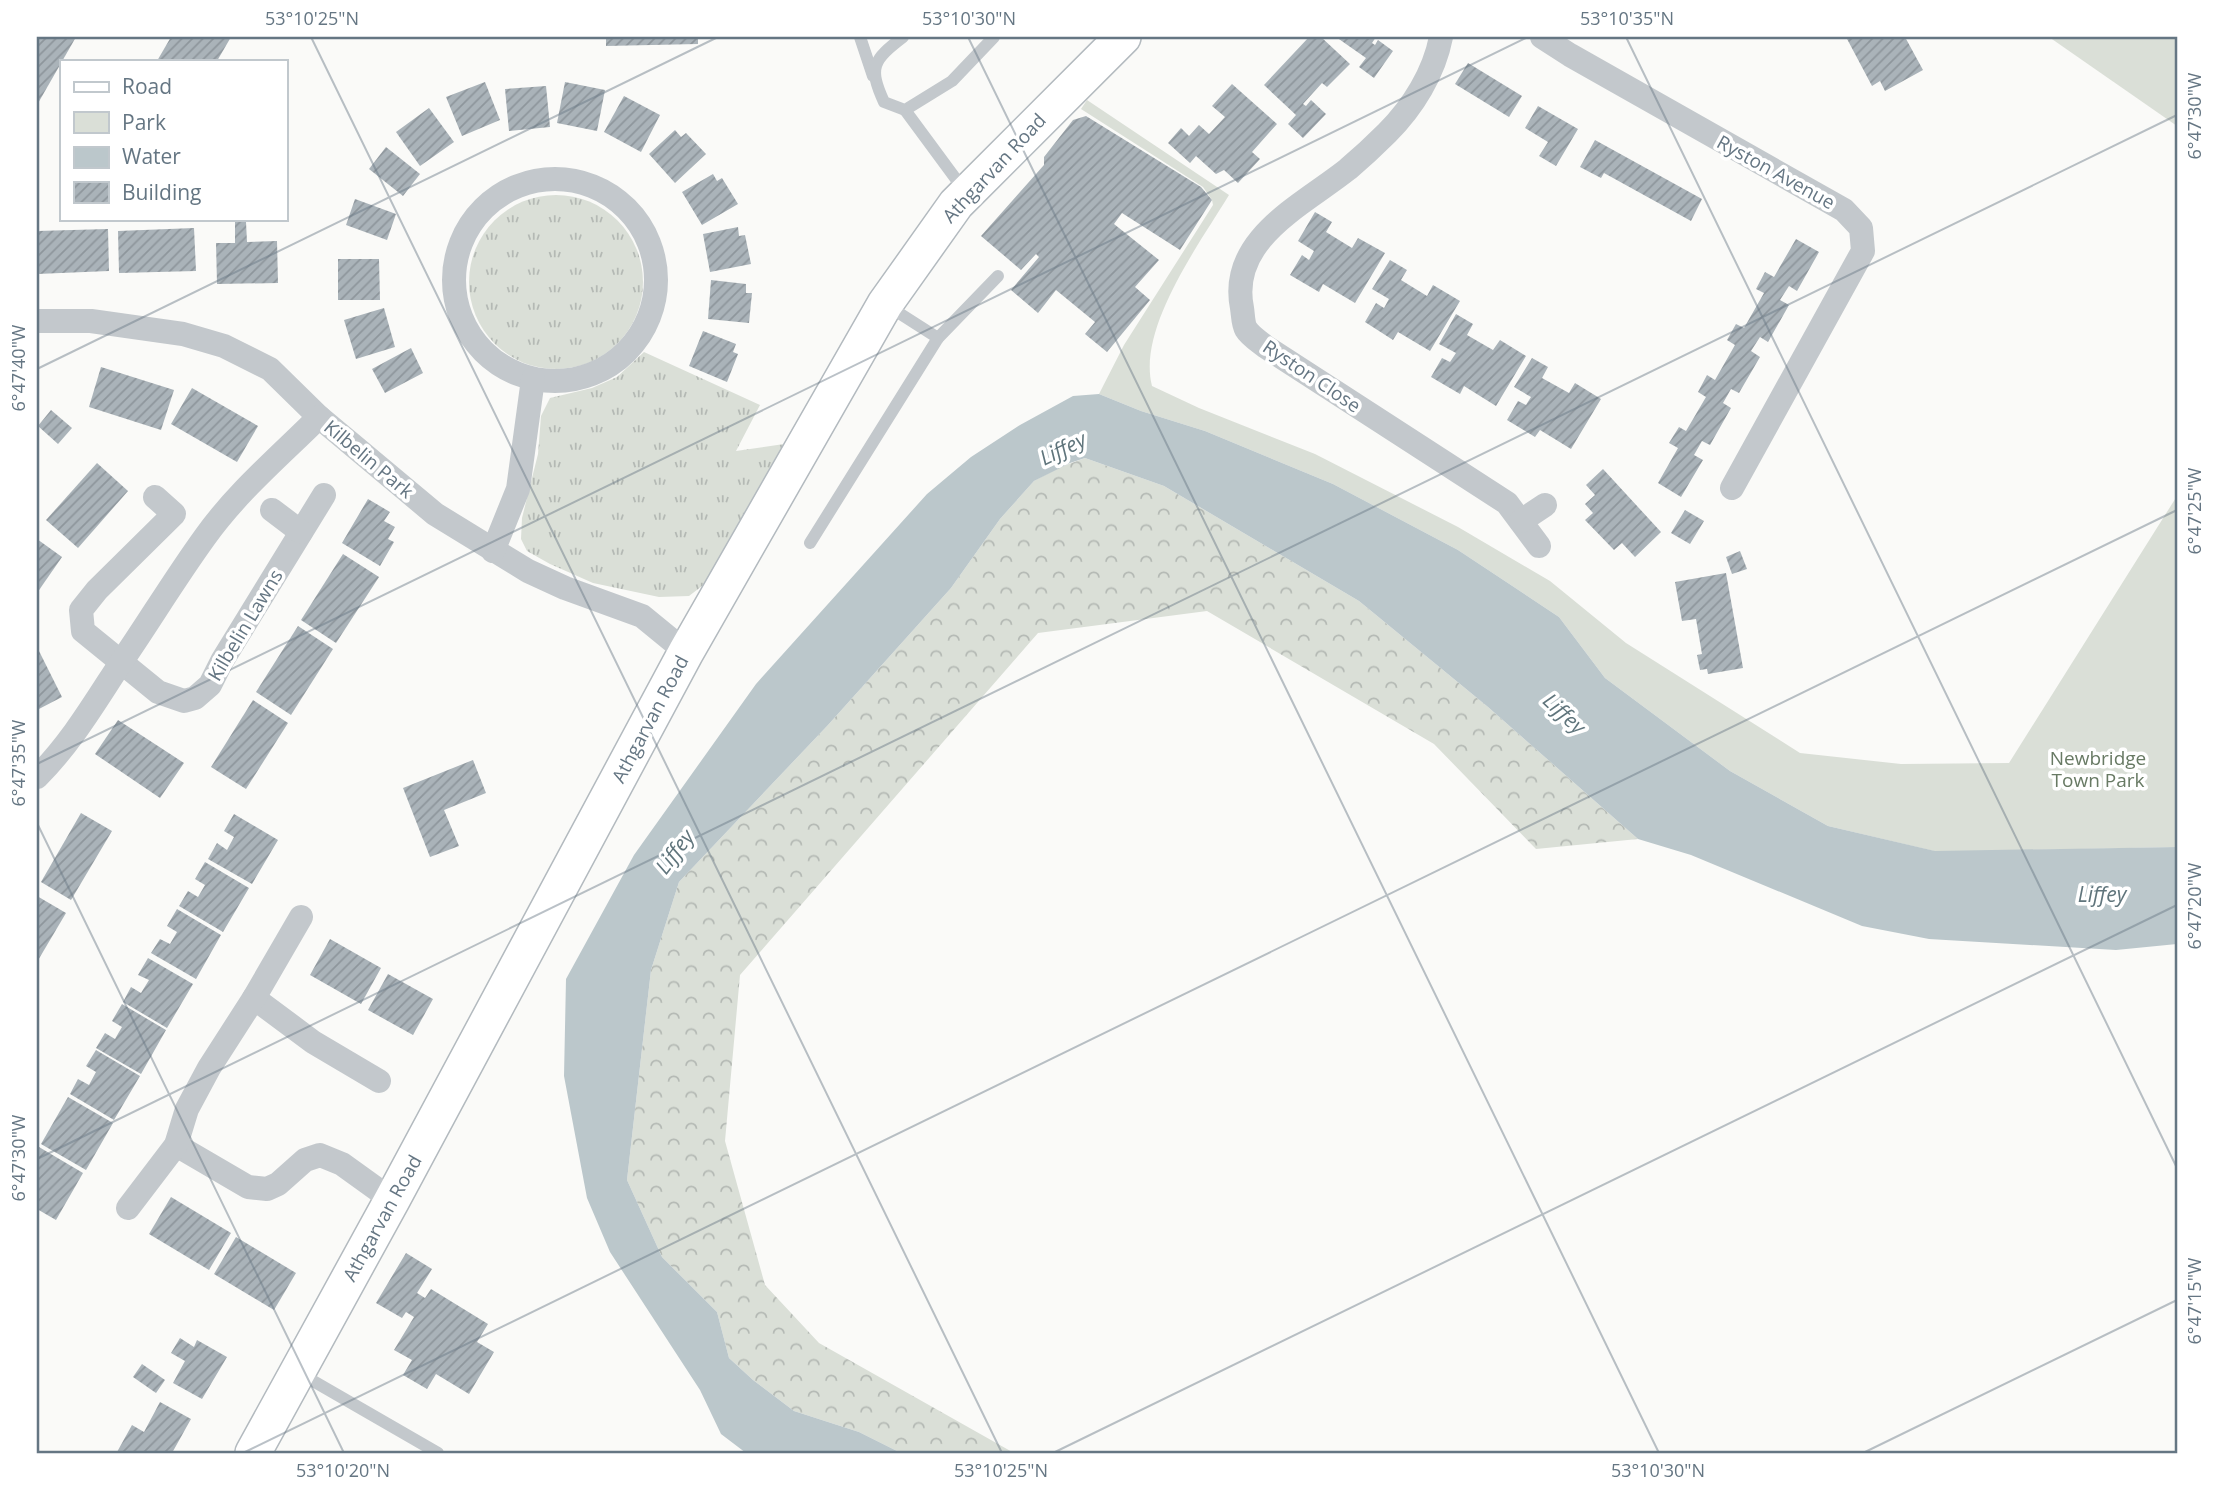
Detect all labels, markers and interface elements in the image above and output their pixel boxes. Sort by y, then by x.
text: 53°10'25"N [265,6,359,30]
text: 53°10'30"N [922,6,1016,30]
text: 53°10'35"N [1580,6,1674,30]
legend [60,60,287,220]
text: Road [122,72,172,100]
text: 6°47'30"W [2182,72,2206,159]
text: Park [122,108,166,136]
street label: Athgarvan Road [936,108,1052,228]
street label: Ryston Avenue [1712,129,1840,215]
text: Water [122,142,181,170]
text: Building [122,178,201,206]
text: 6°47'40"W [6,324,30,411]
street label: Ryston Close [1258,334,1366,418]
street label: Kilbelin Park [319,414,419,504]
water label: Liffey [1035,424,1092,471]
text: 6°47'25"W [2182,467,2206,554]
street label: Kilbelin Lawns [202,564,288,686]
street label: Athgarvan Road [605,651,695,787]
water label: Liffey [1537,686,1593,741]
text: 6°47'35"W [6,719,30,806]
park label: Newbridge Town Park [2050,745,2146,793]
water label: Liffey [648,822,701,879]
text: 6°47'20"W [2182,862,2206,949]
water label: Liffey [2078,880,2128,908]
text: 6°47'30"W [6,1114,30,1201]
street label: Athgarvan Road [336,1150,428,1286]
text: 6°47'15"W [2182,1257,2206,1344]
text: 53°10'20"N [296,1458,390,1482]
text: 53°10'25"N [954,1458,1048,1482]
text: 53°10'30"N [1611,1458,1705,1482]

